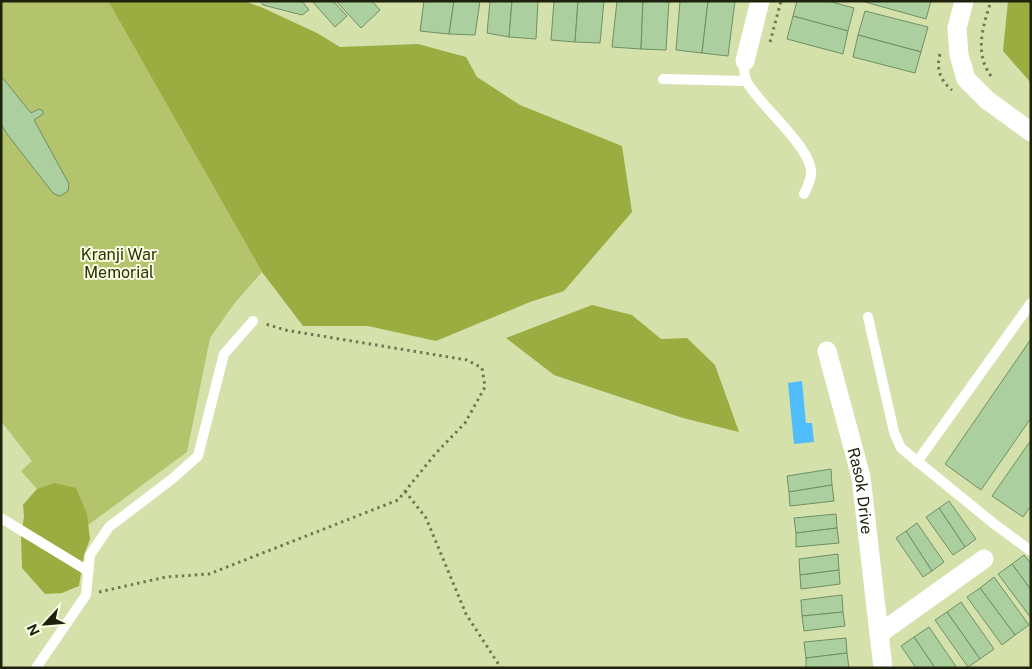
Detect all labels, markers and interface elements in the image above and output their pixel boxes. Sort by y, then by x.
park label: Kranji War Memorial [81,245,157,282]
street label: Rasok Drive [844,445,877,535]
north arrow [20,599,70,649]
text: N [24,621,43,638]

